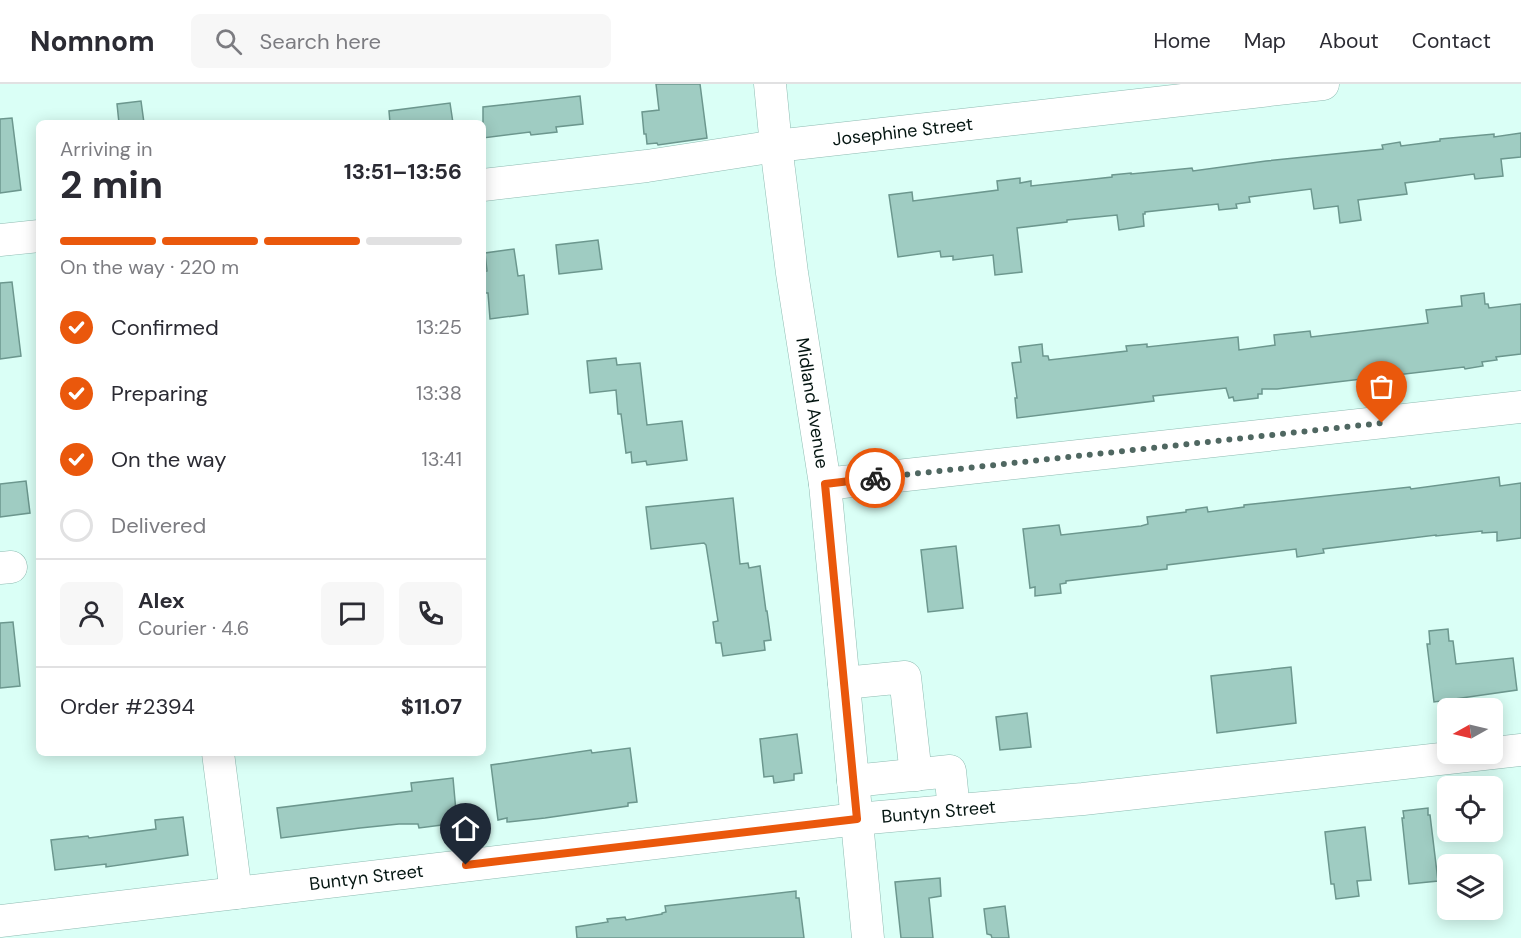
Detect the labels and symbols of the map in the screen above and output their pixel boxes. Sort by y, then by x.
street label: Josephine Street [831,112,974,152]
street label: Midland Avenue [790,336,834,470]
pin [1356,361,1407,423]
courier [845,448,905,508]
north arrow [1437,698,1503,764]
street label: Buntyn Street [880,795,997,829]
pin [440,803,491,865]
street label: Buntyn Street [308,859,425,896]

